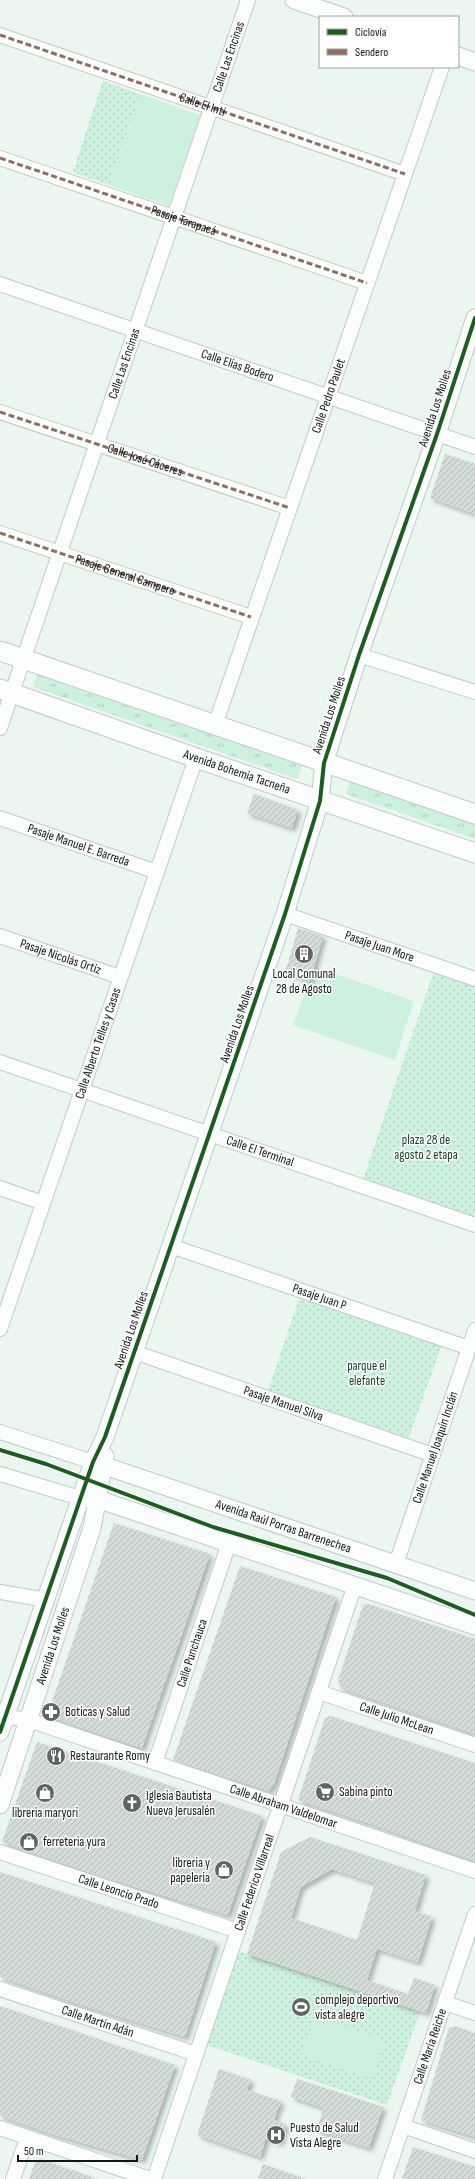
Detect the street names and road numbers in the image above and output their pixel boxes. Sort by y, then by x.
street label: Calle Las Encinas [209,19,248,94]
street label: Calle El Inti [177,89,228,120]
street label: Pasaje Tarapacá [149,202,218,239]
street label: Calle Las Encinas [105,326,144,401]
street label: Calle Elías Bodero [199,346,276,385]
street label: Calle Pedro Paulet [308,357,349,435]
street label: Avenida Los Molles [415,367,455,450]
street label: Calle José Cáceres [106,440,185,480]
street label: Pasaje General Campero [73,551,177,599]
street label: Avenida Los Molles [309,674,349,757]
street label: Avenida Bohemia Tacneña [180,746,292,798]
street label: Pasaje Manuel E. Barreda [25,820,132,870]
street label: Pasaje Juan More [343,927,416,966]
street label: Pasaje Nicolás Ortiz [18,935,104,978]
street label: Avenida Los Molles [216,983,258,1066]
street label: Calle Alberto Telles y Casas [72,985,125,1101]
street label: Calle El Terminal [224,1132,296,1170]
street label: Pasaje Juan P [291,1280,349,1314]
street label: Avenida Los Molles [110,1289,152,1372]
street label: Pasaje Manuel Silva [241,1382,325,1425]
street label: Calle Manuel Joaquín Inclán [409,1389,462,1506]
street label: Avenida Raúl Porras Barrenechea [213,1496,353,1557]
street label: Avenida Los Molles [32,1604,73,1687]
street label: Calle Punchauca [173,1617,211,1689]
street label: Calle Julio McLean [357,1698,436,1738]
street label: Calle Abraham Valdelomar [228,1781,340,1832]
street label: Calle Federico Villarreal [231,1832,278,1933]
street label: Calle Leoncio Prado [76,1871,161,1912]
street label: Calle Martín Adán [59,2002,136,2041]
street label: Calle María Reiche [410,2007,450,2086]

